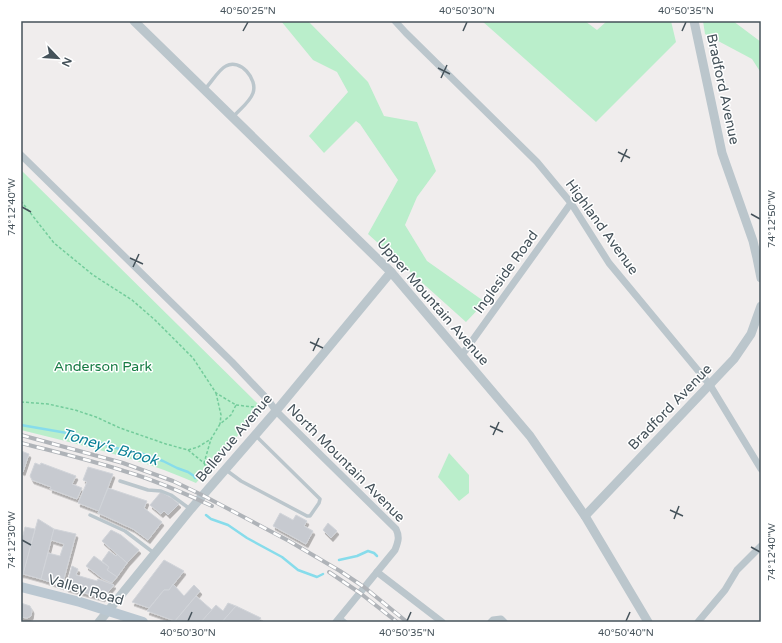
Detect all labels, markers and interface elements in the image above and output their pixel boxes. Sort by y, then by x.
text: 40°50'25"N [220,5,276,17]
text: 40°50'30"N [439,5,495,17]
text: 40°50'35"N [658,5,714,17]
street label: Bradford Avenue [703,32,743,146]
north arrow [38,38,78,78]
text: N [59,55,74,69]
street label: Highland Avenue [562,176,642,278]
text: 74°12'40"W [6,178,18,236]
text: 74°12'50"W [766,190,778,248]
street label: Ingleside Road [470,227,542,317]
street label: Upper Mountain Avenue [373,235,493,369]
park label: Anderson Park [54,358,153,375]
street label: Bradford Avenue [625,360,715,453]
street label: Bellevue Avenue [192,390,276,486]
street label: North Mountain Avenue [283,400,409,526]
water label: Toney's Brook [60,425,162,470]
text: 74°12'30"W [6,511,18,569]
text: 74°12'40"W [766,523,778,581]
street label: Valley Road [46,571,126,609]
text: 40°50'30"N [160,627,216,639]
text: 40°50'35"N [379,627,435,639]
text: 40°50'40"N [598,627,654,639]

